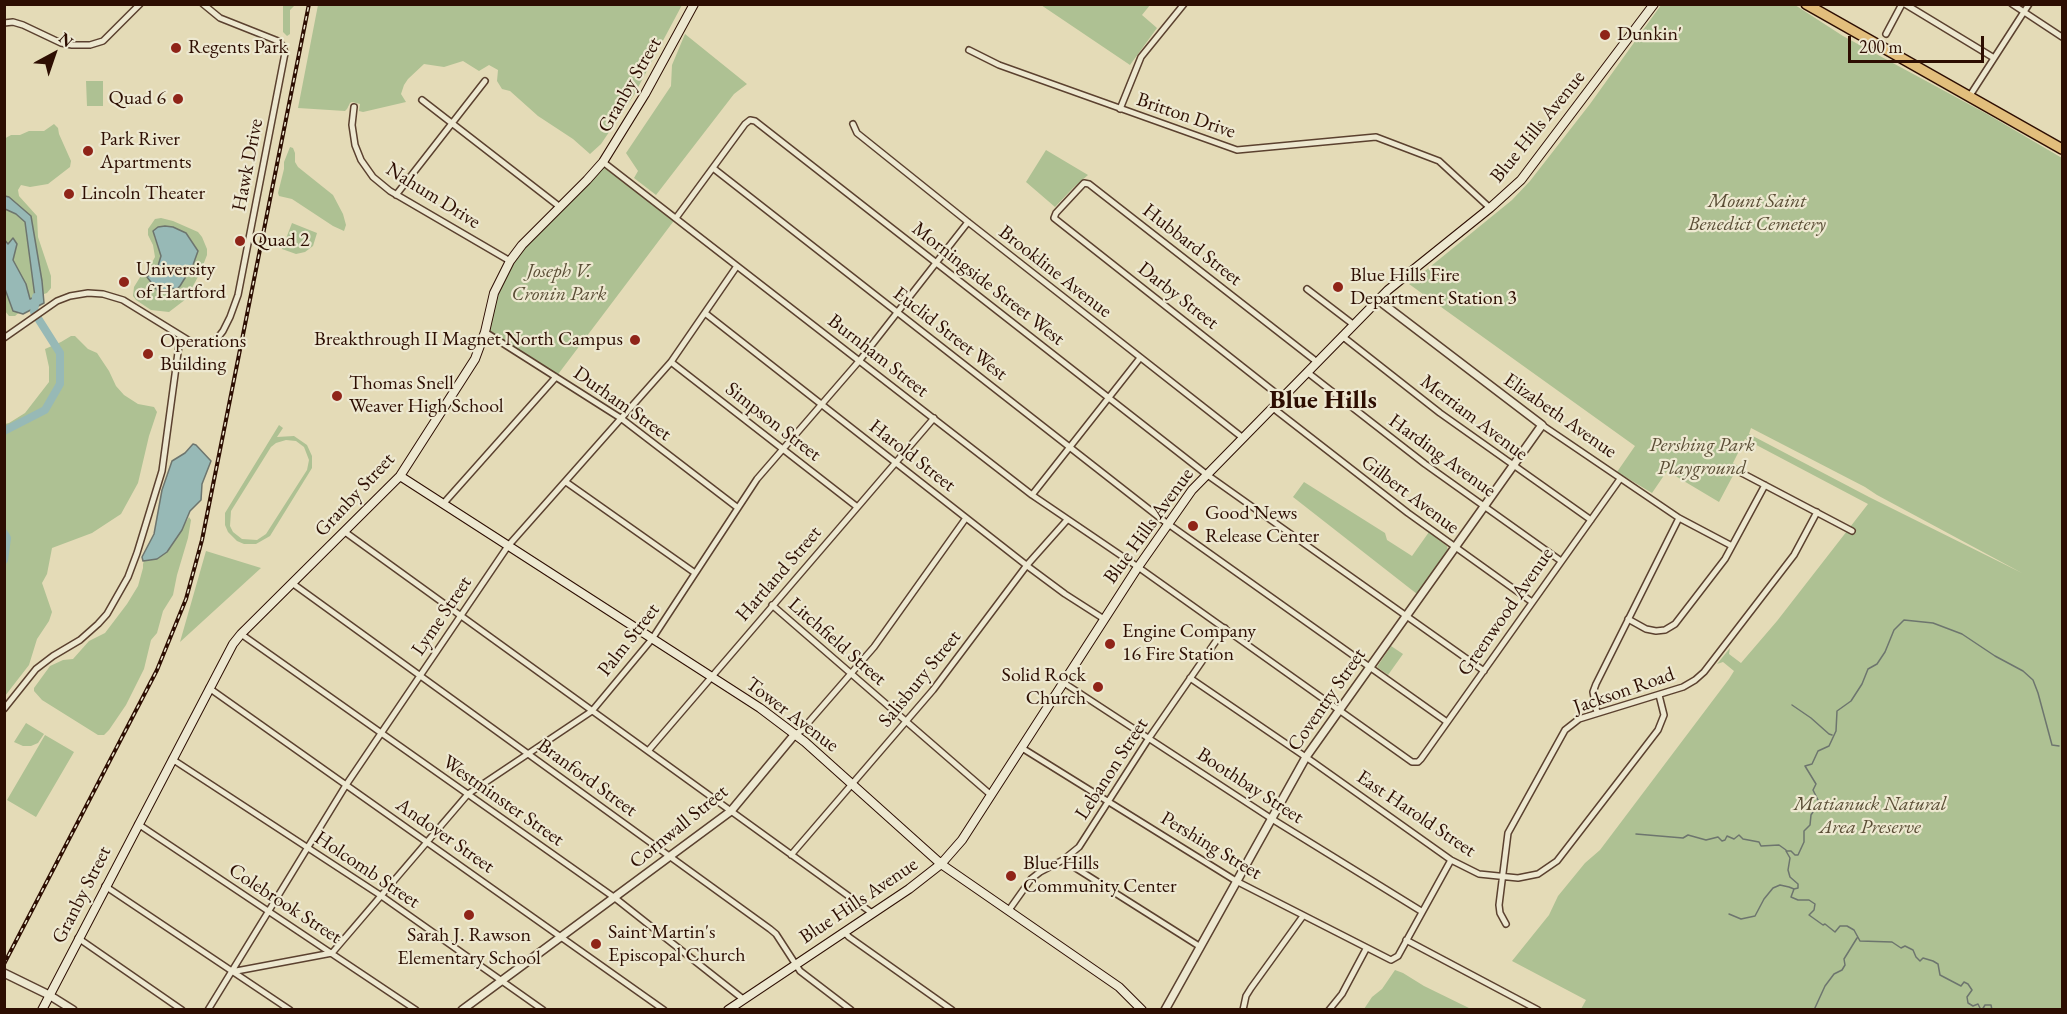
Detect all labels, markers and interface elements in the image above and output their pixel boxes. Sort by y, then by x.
place label: Dunkin' [1617,23,1682,47]
north arrow [24,24,84,84]
scale bar [1851,24,1988,62]
text: N [54,28,78,52]
marker: Dunkin' [1598,28,1612,42]
street label: Granby Street [593,33,667,137]
text: 200 m [1859,35,1903,58]
place label: Regents Park [188,36,288,60]
marker: Regents Park [169,41,183,55]
street label: Blue Hills Avenue [1485,66,1591,188]
place label: Quad 6 [109,87,166,111]
street label: Britton Drive [1133,88,1239,144]
marker: Quad 6 [171,92,185,106]
street label: Hawk Drive [227,117,269,213]
place label: Park River Apartments [100,128,191,175]
marker: Park River Apartments [81,144,95,158]
street label: Nahum Drive [381,157,485,235]
place label: Lincoln Theater [81,182,205,206]
marker: Lincoln Theater [62,187,76,201]
park label: Mount Saint Benedict Cemetery [1688,190,1826,237]
street label: Hubbard Street [1137,199,1247,291]
street label: Morningside Street West [907,217,1069,351]
street label: Brookline Avenue [994,220,1116,324]
place label: Quad 2 [252,229,309,253]
marker: Quad 2 [233,234,247,248]
street label: Darby Street [1133,257,1223,335]
place label: University of Hartford [136,258,226,305]
park label: Joseph V. Cronin Park [512,260,606,307]
place label: Blue Hills Fire Department Station 3 [1350,264,1517,311]
marker: University of Hartford [117,275,131,289]
marker: Blue Hills Fire Department Station 3 [1331,280,1345,294]
street label: Euclid Street West [888,282,1012,386]
street label: Burnham Street [823,309,933,403]
place label: Breakthrough II Magnet North Campus [314,328,623,352]
place label: Operations Building [160,330,246,377]
marker: Breakthrough II Magnet North Campus [628,333,642,347]
marker: Operations Building [141,347,155,361]
street label: Durham Street [568,361,676,447]
street label: Elizabeth Avenue [1499,368,1621,464]
street label: Merriam Avenue [1415,370,1533,466]
place label: Thomas Snell Weaver High School [349,372,504,419]
street label: Simpson Street [720,377,826,467]
district label: Blue Hills [1269,385,1377,417]
marker: Thomas Snell Weaver High School [330,389,344,403]
street label: Harding Avenue [1384,409,1500,503]
street label: Harold Street [864,415,960,497]
park label: Pershing Park Playground [1649,434,1755,481]
street label: Granby Street [310,448,400,542]
street label: Gilbert Avenue [1356,450,1464,540]
street label: Blue Hills Avenue [1099,463,1199,589]
place label: Good News Release Center [1205,502,1319,549]
marker: Good News Release Center [1186,519,1200,533]
street label: Hartland Street [731,521,827,627]
street label: Greenwood Avenue [1453,543,1559,681]
street label: Lyme Street [407,572,477,660]
street label: Litchfield Street [783,593,891,691]
street label: Palm Street [593,599,665,681]
place label: Engine Company 16 Fire Station [1122,620,1256,667]
street label: Salisbury Street [874,626,966,732]
marker: Engine Company 16 Fire Station [1103,637,1117,651]
street label: Coventry Street [1283,644,1371,756]
street label: Jackson Road [1570,663,1678,719]
place label: Solid Rock Church [1002,664,1086,711]
street label: Tower Avenue [741,672,843,758]
marker: Solid Rock Church [1091,680,1105,694]
street label: Lebanon Street [1070,714,1154,824]
street label: Branford Street [532,734,642,822]
street label: Boothbay Street [1192,743,1308,829]
street label: Westminster Street [438,750,568,852]
street label: East Harold Street [1352,765,1480,863]
street label: Cornwall Street [625,780,733,874]
street label: Andover Street [391,793,499,879]
park label: Matianuck Natural Area Preserve [1794,793,1946,840]
street label: Pershing Street [1156,807,1266,885]
street label: Holcomb Street [310,826,424,914]
street label: Granby Street [47,842,117,948]
place label: Blue Hills Community Center [1023,852,1177,899]
street label: Blue Hills Avenue [795,853,923,949]
street label: Colebrook Street [224,858,346,950]
marker: Blue Hills Community Center [1004,869,1018,883]
marker: Sarah J. Rawson Elementary School [462,908,476,922]
place label: Saint Martin's Episcopal Church [608,921,746,968]
place label: Sarah J. Rawson Elementary School [397,924,541,971]
marker: Saint Martin's Episcopal Church [589,937,603,951]

